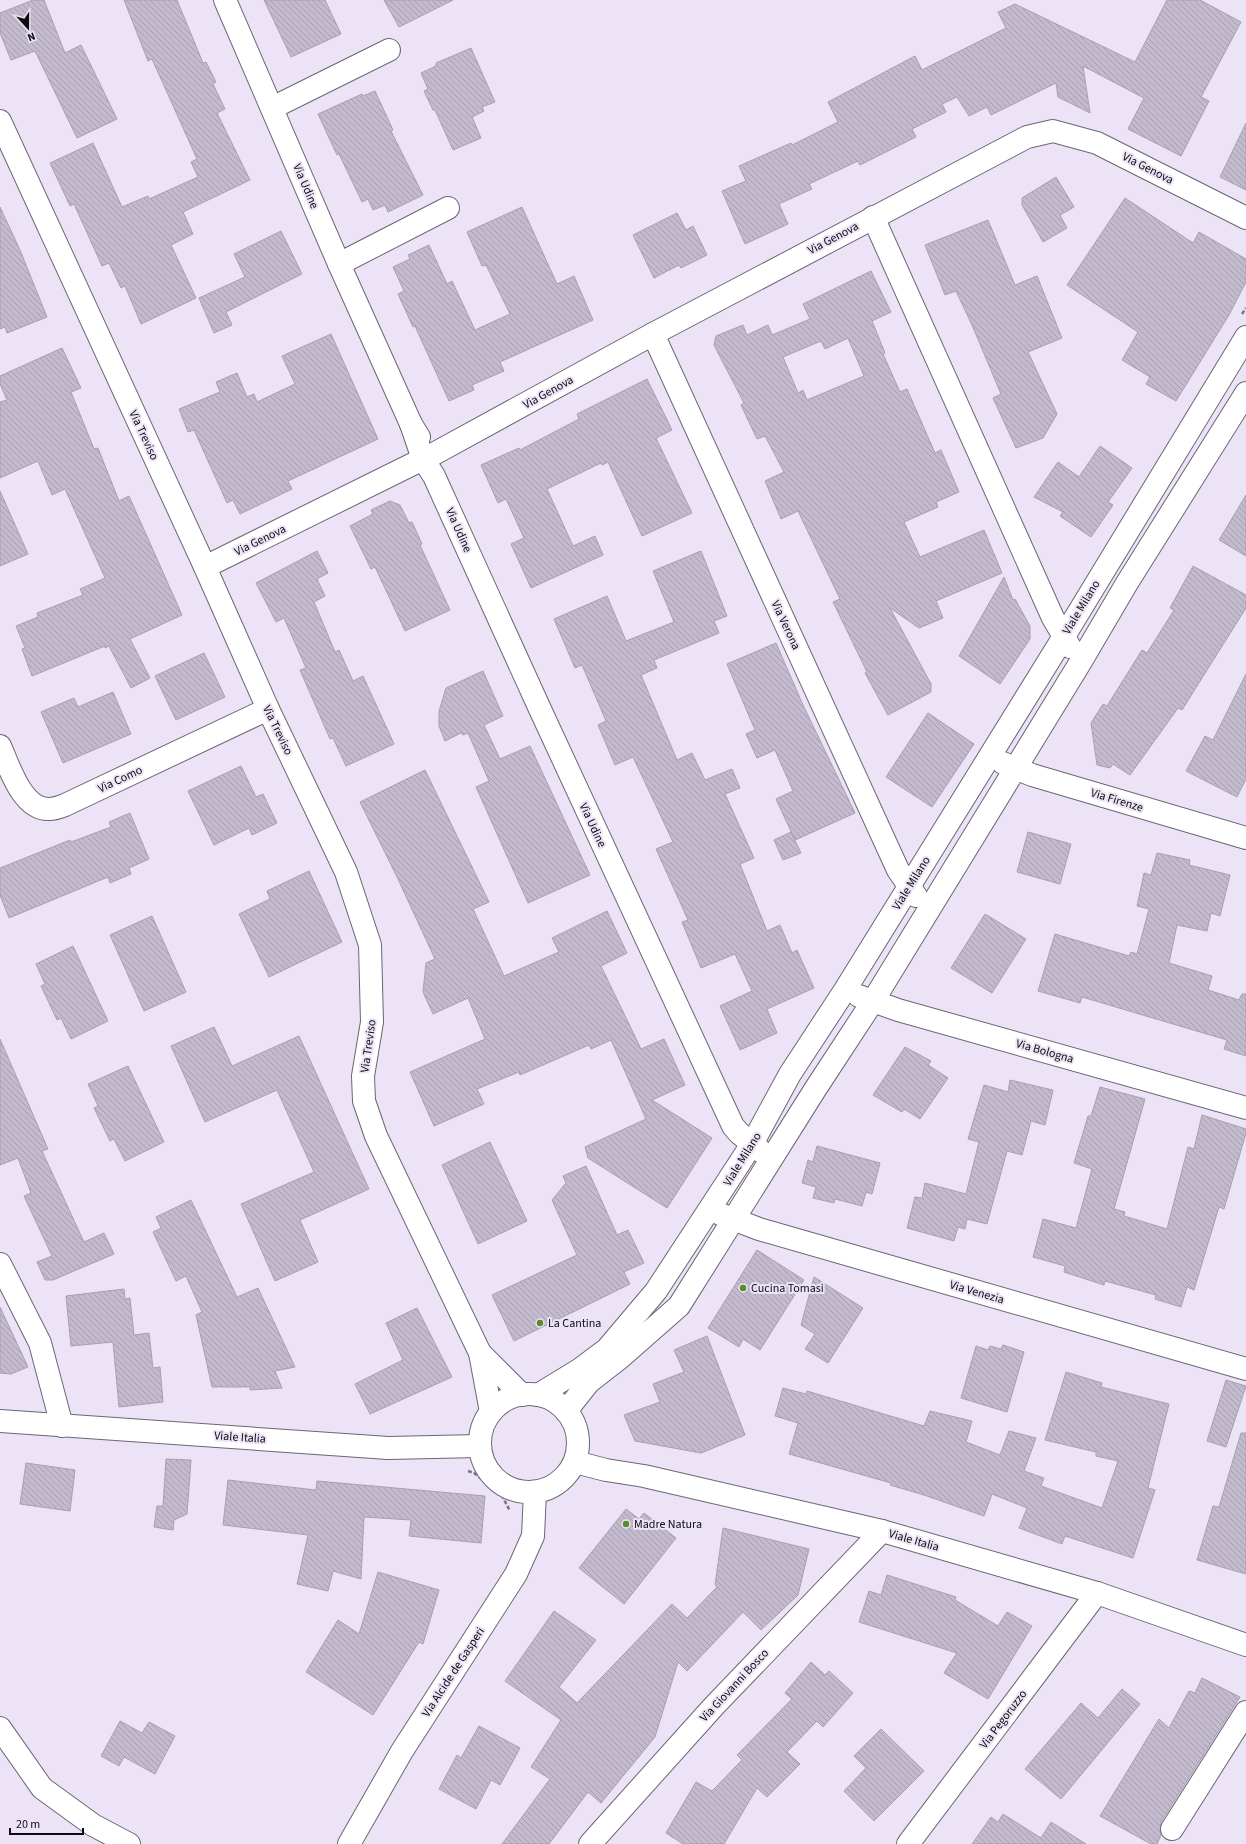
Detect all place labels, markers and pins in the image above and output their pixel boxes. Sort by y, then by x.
place label: Cucina Tomasi [751,1280,824,1297]
marker: Cucina Tomasi [738,1283,748,1293]
place label: La Cantina [548,1315,601,1332]
marker: La Cantina [535,1318,545,1328]
place label: Madre Natura [634,1516,702,1533]
marker: Madre Natura [621,1519,631,1529]

